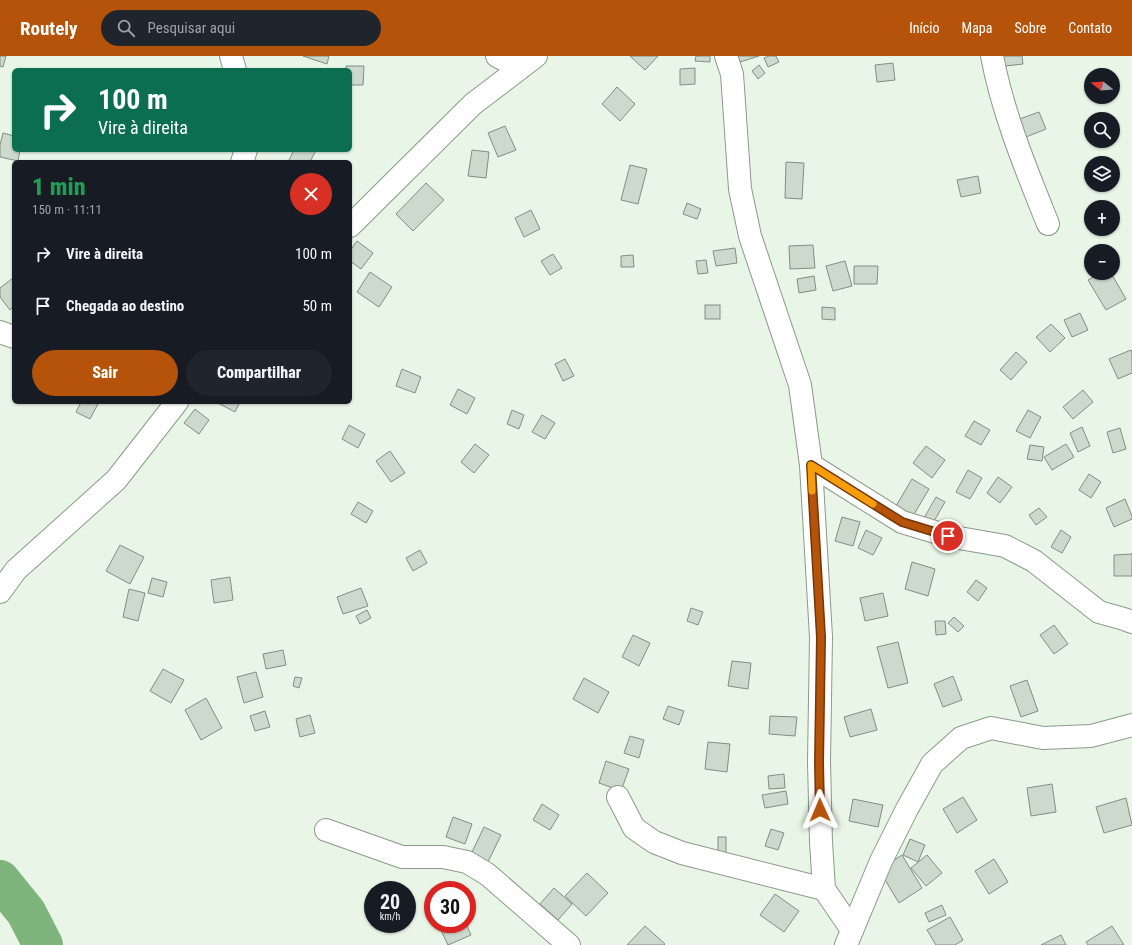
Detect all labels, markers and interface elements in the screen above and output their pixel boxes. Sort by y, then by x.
search box [101,10,381,46]
text: Routely [20,17,77,40]
icon: search [115,17,137,39]
text: Pesquisar aqui [147,19,235,37]
text: Início [909,20,940,36]
text: Mapa [962,20,992,36]
text: Sobre [1014,20,1046,36]
text: Contato [1068,20,1112,36]
north arrow [1084,68,1120,104]
map controls [1084,68,1120,280]
text: 100 m [98,83,168,116]
icon: right [32,84,84,136]
button: search [1084,112,1120,148]
text: Vire à direita [98,117,188,138]
button: layers [1084,156,1120,192]
text: 1 min [32,173,86,201]
button: close [290,173,332,215]
button: + [1084,200,1120,236]
text: 150 m · 11:11 [32,202,102,217]
icon: right [32,243,54,265]
button: − [1084,244,1120,280]
text: Vire à direita [66,245,143,263]
text: 100 m [295,245,332,263]
icon: arrive [32,295,54,317]
text: Chegada ao destino [66,297,184,315]
text: 50 m [302,297,332,315]
button: Sair [32,350,178,396]
button: Compartilhar [186,350,332,396]
pin [931,519,965,553]
icon: arrive [937,525,959,547]
position arrow [799,789,841,831]
speed limit sign: 30 [424,881,476,933]
text: 20 [380,890,400,914]
text: km/h [380,911,400,922]

